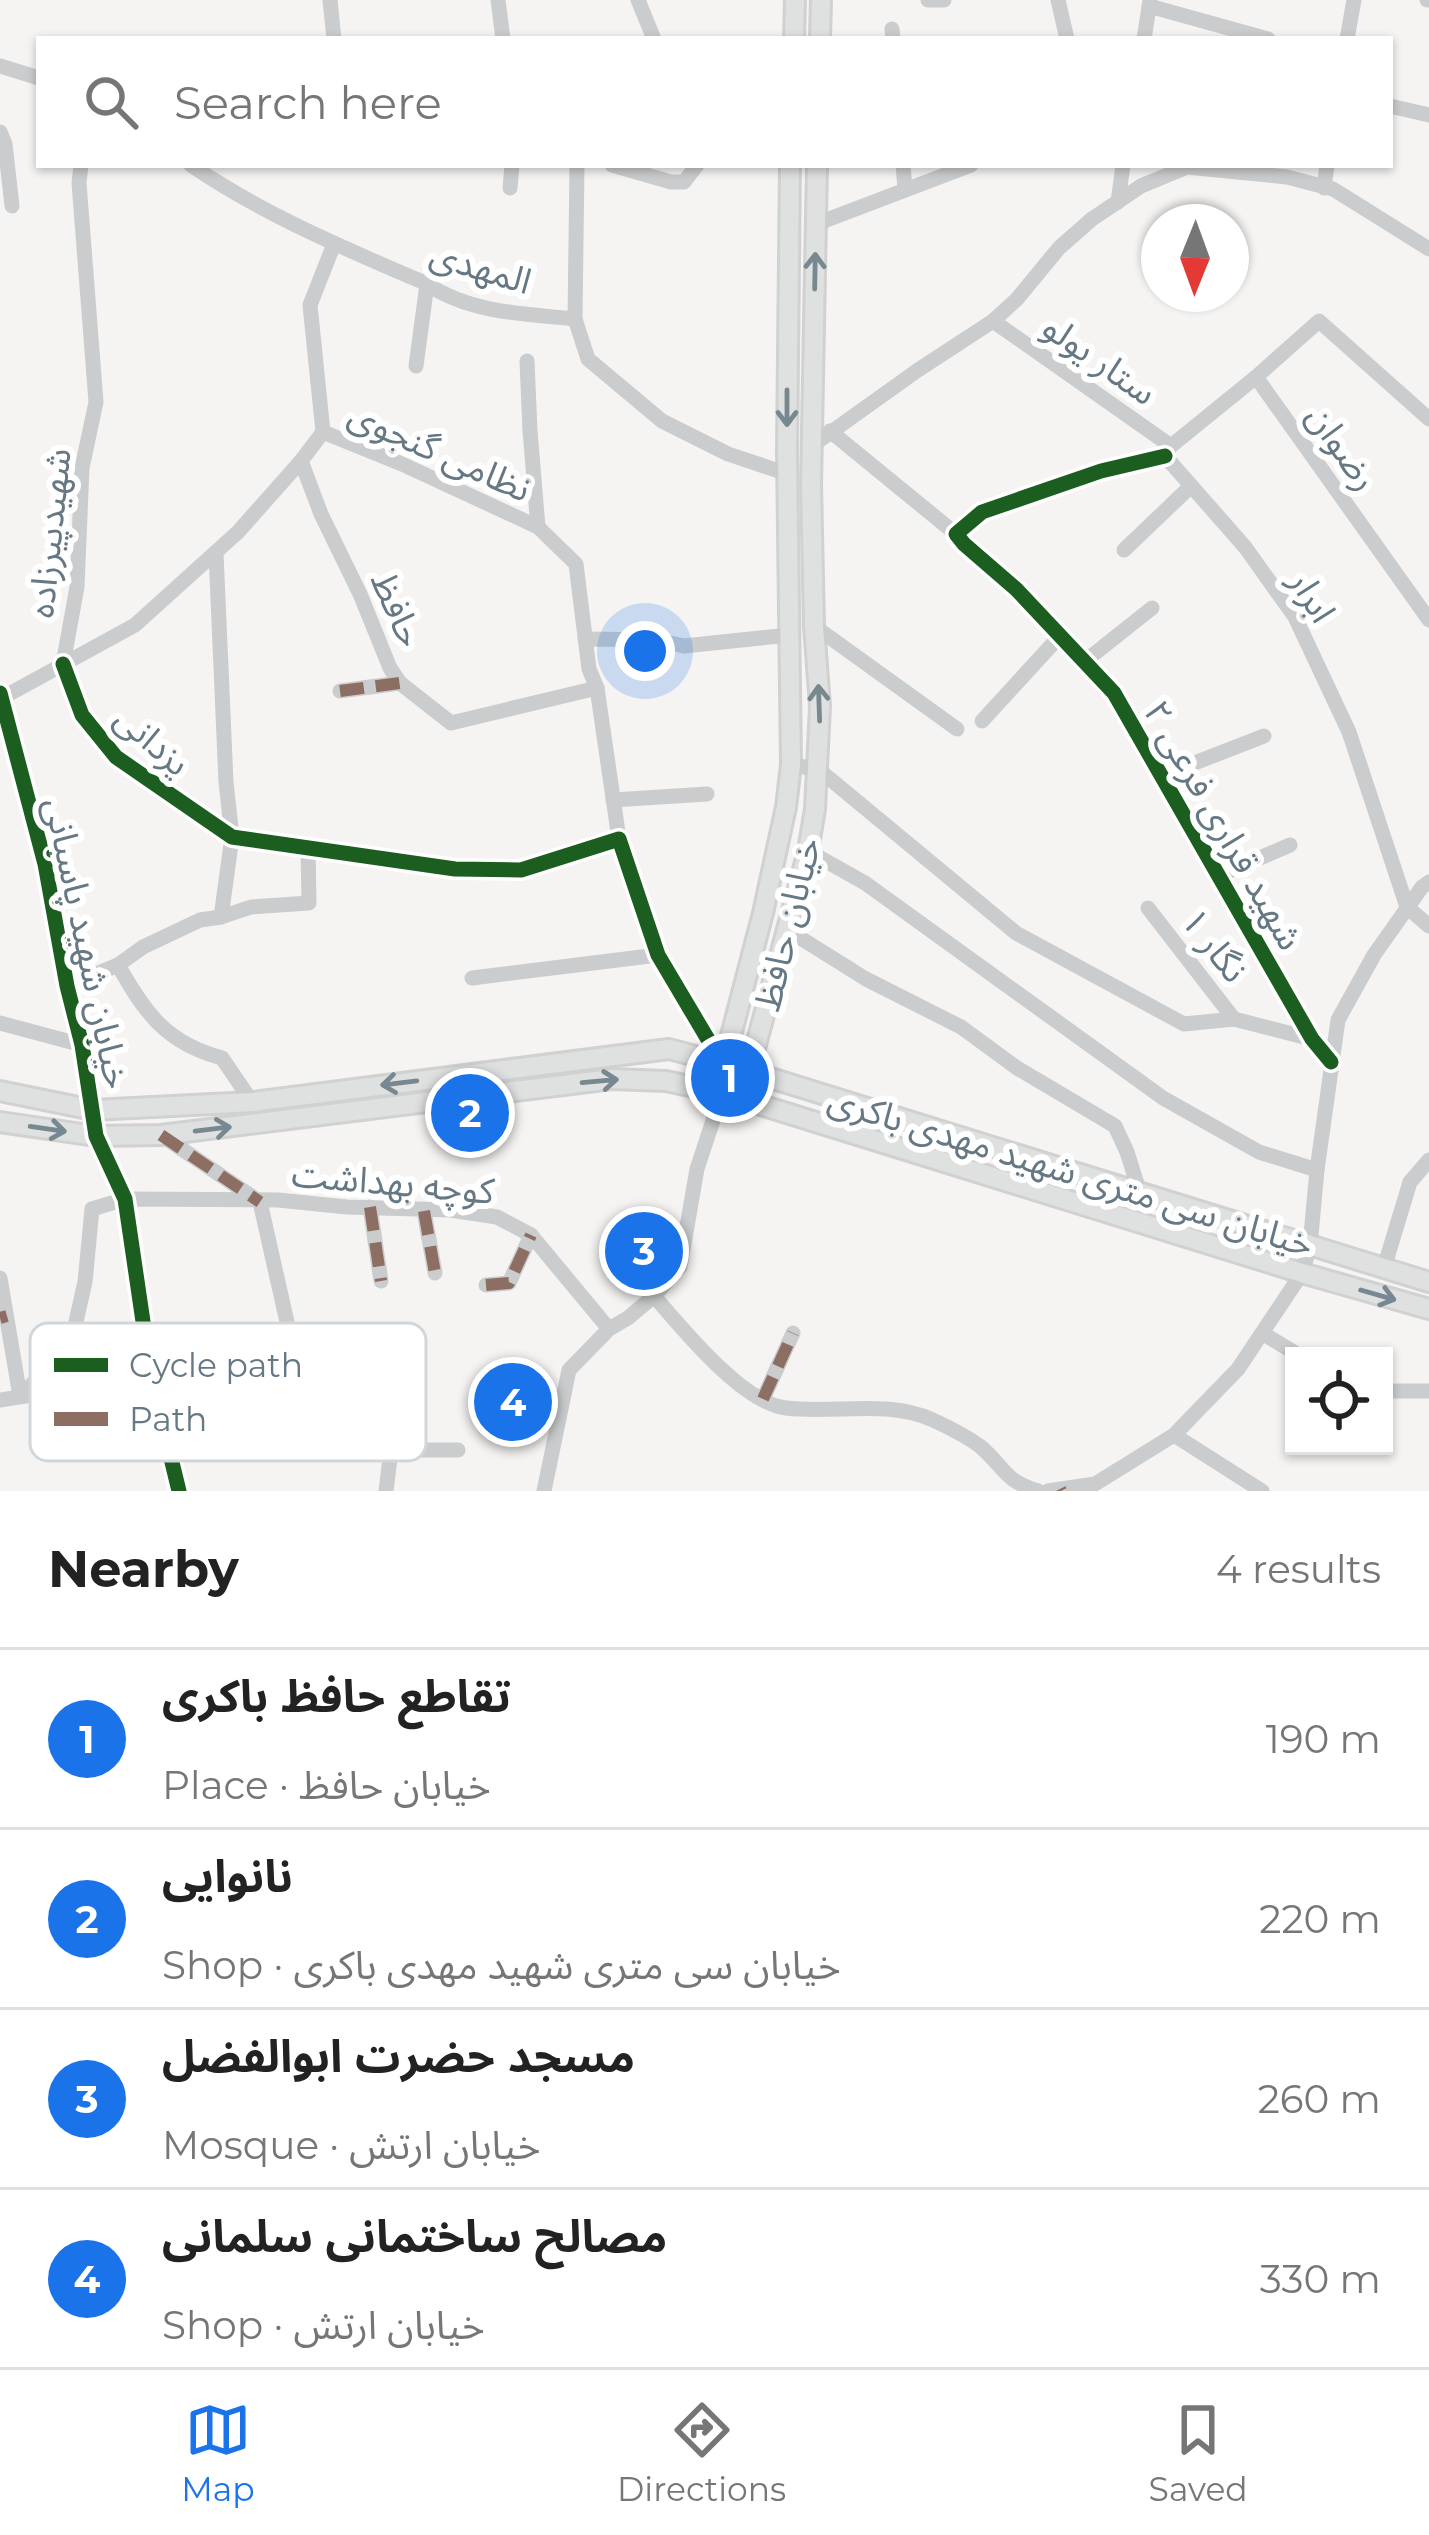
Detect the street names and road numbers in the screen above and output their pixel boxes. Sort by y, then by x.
street label: المهدی [425,231,537,303]
street label: ستار یولو [1035,304,1165,414]
street label: نظامی گنجوی [342,391,538,511]
street label: رضوان [1298,396,1388,498]
street label: شهیدپیرزاده [18,446,82,620]
street label: ابرار [1280,561,1346,630]
street label: حافظ [362,565,434,653]
street label: شهید قراری فرعی ۲ [1135,692,1313,958]
street label: یزدانی [106,695,200,785]
street label: خیابان شهید پاسبانی [33,793,140,1093]
street label: خیابان حافظ [744,833,830,1015]
street label: نگار ۱ [1173,899,1257,991]
street label: خیابان سی متری شهید مهدی باکری [823,1076,1319,1266]
street label: کوچه بهداشت [290,1151,497,1215]

